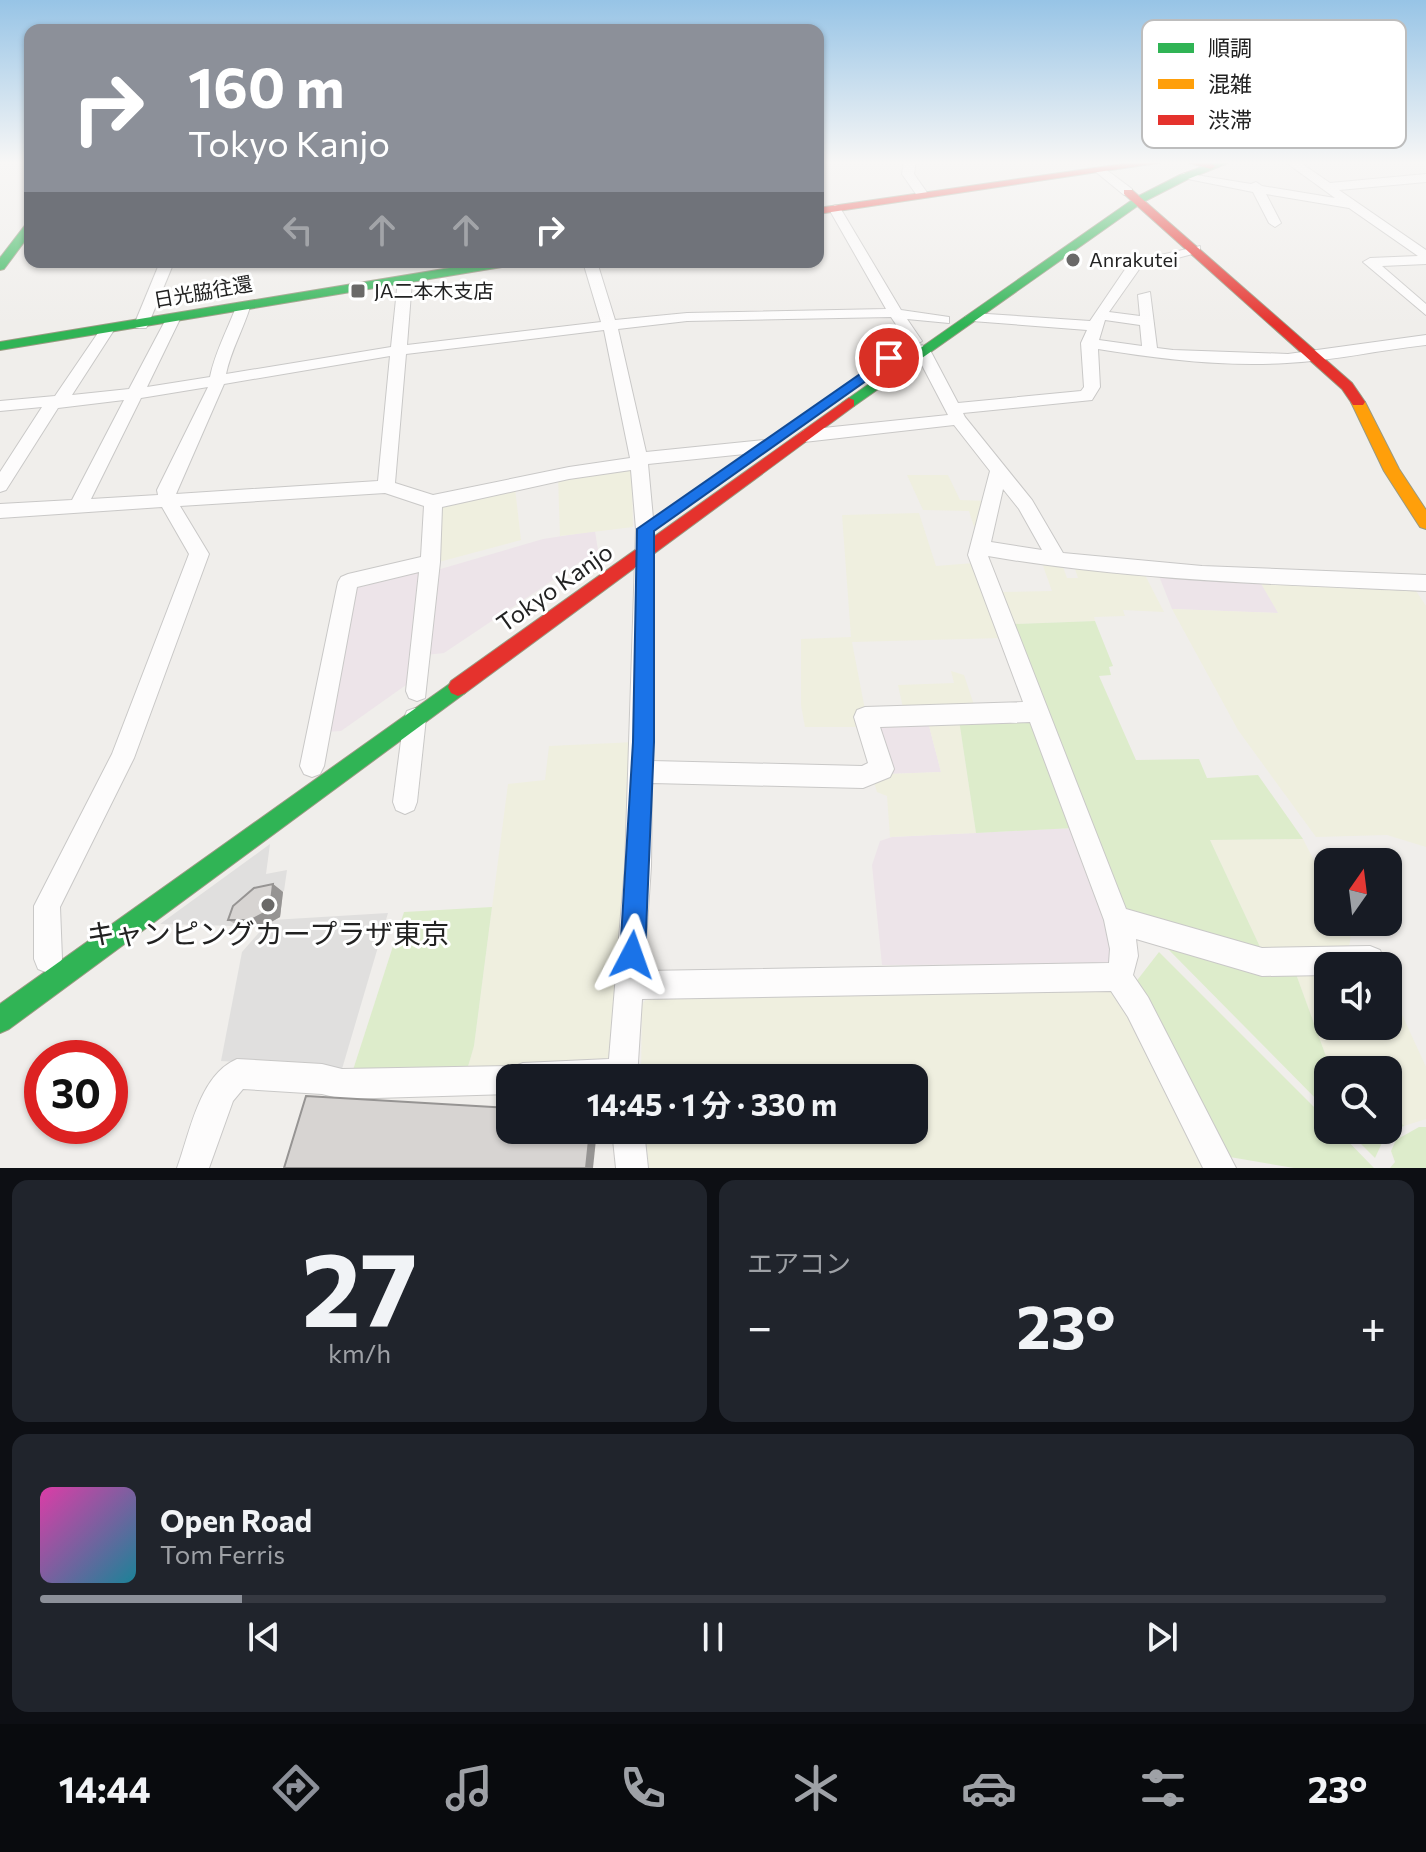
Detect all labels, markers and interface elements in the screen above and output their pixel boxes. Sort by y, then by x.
legend [1142,20,1406,148]
text: 順調 [1208,34,1252,61]
text: 160 m [188,51,345,120]
icon: right [56,56,160,160]
text: 混雑 [1208,70,1252,97]
text: 渋滞 [1208,106,1252,133]
text: Tokyo Kanjo [188,120,390,164]
icon: left [276,208,320,252]
icon: ahead [360,208,404,252]
icon: ahead [444,208,488,252]
icon: right [528,208,572,252]
place label: Anrakutei [1089,247,1178,271]
marker: Anrakutei [1064,251,1082,269]
street label: 日光脇往還 [152,271,254,312]
place label: JA二本木支店 [374,278,494,302]
marker: JA二本木支店 [349,282,367,300]
pin [855,324,923,392]
icon: arrive [867,336,911,380]
street label: Tokyo Kanjo [491,536,618,637]
north arrow [1314,848,1402,936]
map controls [1314,848,1402,1144]
marker: キャンピングカープラザ東京 [259,896,277,914]
position arrow [590,913,674,997]
place label: キャンピングカープラザ東京 [87,916,449,950]
button: sound [1314,952,1402,1040]
speed limit sign: 30 [24,1040,128,1144]
button: search [1314,1056,1402,1144]
text: 14:45 · 1 分 · 330 m [587,1085,837,1122]
text: 27 [302,1221,417,1348]
text: エアコン [747,1247,851,1278]
text: 23° [1017,1288,1116,1361]
text: − [747,1298,772,1352]
text: + [1360,1298,1386,1352]
text: km/h [328,1337,391,1368]
text: Open Road [160,1501,312,1538]
text: Tom Ferris [160,1538,285,1569]
icon: previous [242,1615,286,1659]
icon: pause [691,1615,735,1659]
icon: next [1140,1615,1184,1659]
icon: directions [268,1760,324,1816]
icon: music [441,1760,497,1816]
icon: phone [615,1760,671,1816]
icon: climate [788,1760,844,1816]
icon: car [961,1760,1017,1816]
icon: filters [1135,1760,1191,1816]
text: 14:44 [59,1766,151,1810]
text: 23° [1308,1766,1367,1810]

